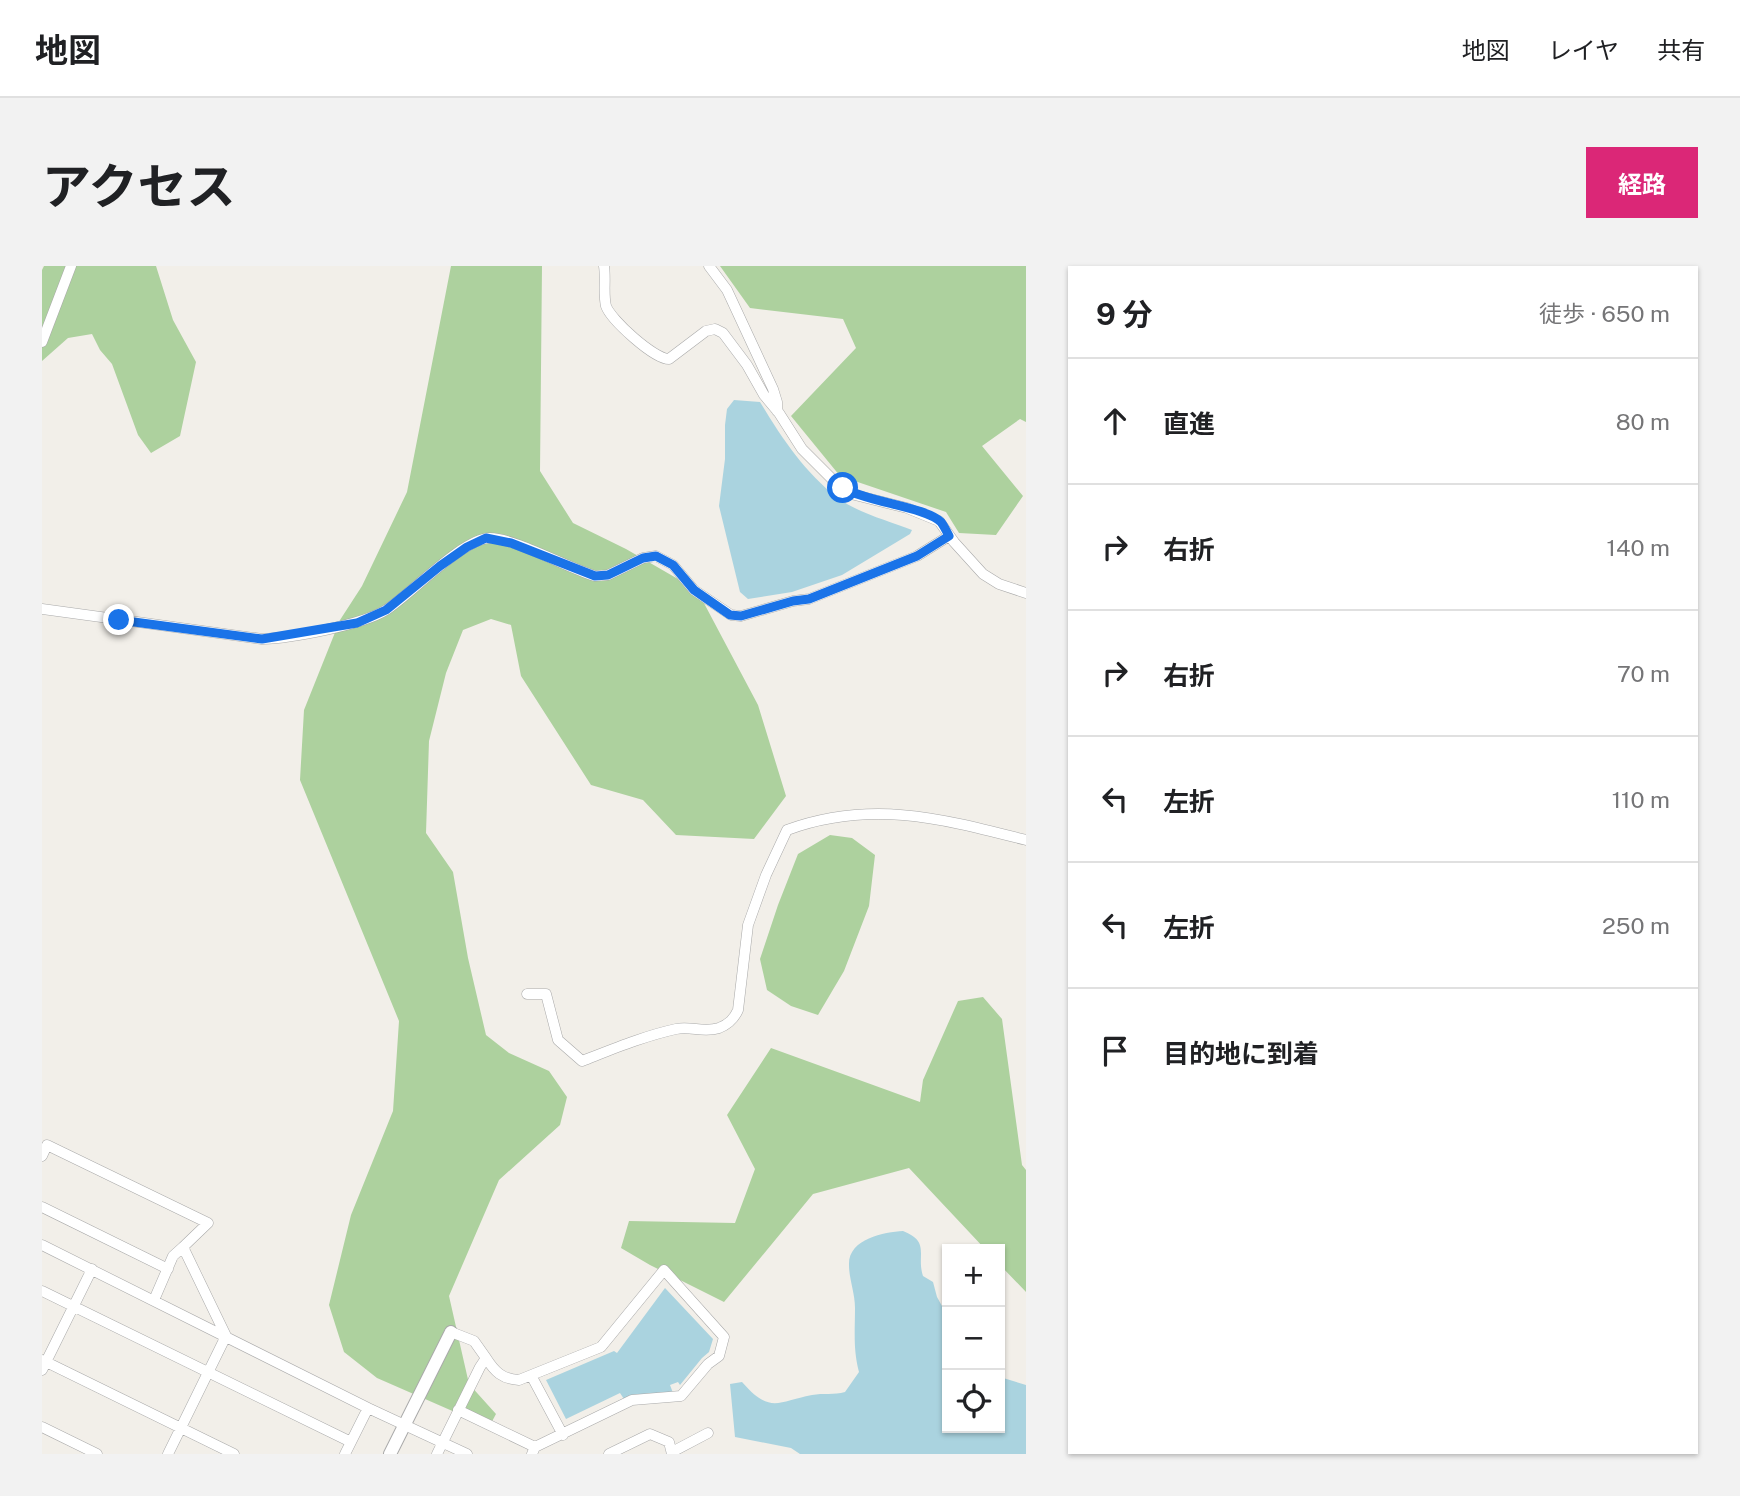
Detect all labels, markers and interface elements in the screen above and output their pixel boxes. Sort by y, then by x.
text: 地図 [35,31,101,69]
text: 地図 [1462,36,1510,64]
text: レイヤ [1548,36,1619,64]
text: 共有 [1657,36,1705,64]
button: 経路 [1586,147,1698,218]
text: アクセス [42,157,236,215]
text: 9 分 [1096,296,1153,332]
text: 徒歩 · 650 m [1539,300,1670,327]
icon: ahead [1096,402,1134,440]
text: 直進 [1163,408,1215,439]
text: 80 m [1616,408,1670,435]
route start [827,472,858,503]
icon: right [1096,528,1134,566]
text: 右折 [1163,534,1215,565]
text: 140 m [1607,534,1670,561]
route end [103,604,134,635]
icon: right [1096,654,1134,692]
text: 右折 [1163,660,1215,691]
text: 70 m [1617,660,1670,687]
icon: left [1096,780,1134,818]
text: 左折 [1163,786,1215,817]
text: 110 m [1612,786,1670,813]
icon: left [1096,906,1134,944]
text: 左折 [1163,912,1215,943]
text: 250 m [1602,912,1670,939]
icon: arrive [1096,1032,1134,1070]
text: 目的地に到着 [1163,1038,1319,1069]
map controls [942,1244,1005,1433]
button: + [942,1244,1005,1307]
button: − [942,1307,1005,1370]
button: locate [942,1370,1005,1433]

